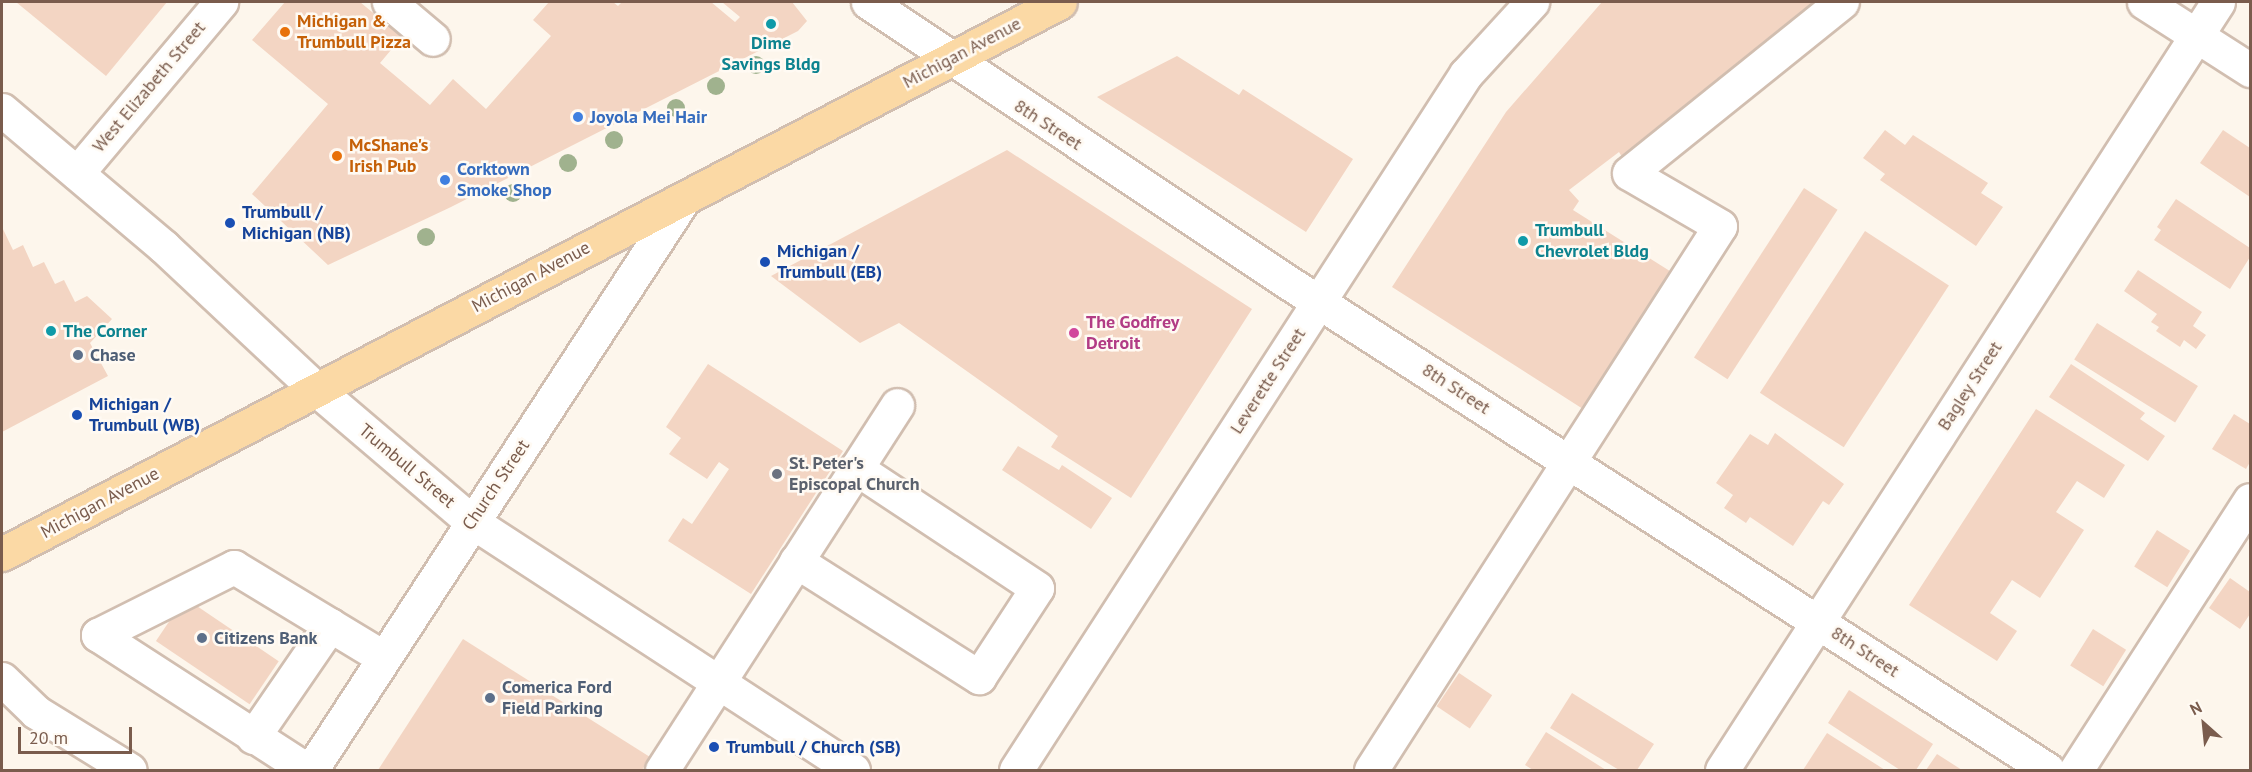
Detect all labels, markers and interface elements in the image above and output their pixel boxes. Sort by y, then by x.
place label: Michigan & Trumbull Pizza [297,11,411,54]
street label: Michigan Avenue [899,13,1025,93]
street label: West Elizabeth Street [88,17,210,157]
marker: Dime Savings Bldg [764,17,778,31]
marker: Michigan & Trumbull Pizza [278,25,292,39]
place label: Dime Savings Bldg [722,33,820,76]
street label: 8th Street [1010,95,1086,155]
place label: Joyola Mei Hair [590,106,707,128]
marker: Joyola Mei Hair [571,110,585,124]
place label: McShane's Irish Pub [349,135,428,178]
marker: McShane's Irish Pub [330,149,344,163]
place label: Corktown Smoke Shop [457,159,552,201]
marker: Corktown Smoke Shop [438,173,452,187]
place label: Trumbull / Michigan (NB) [242,202,351,244]
marker: Trumbull / Michigan (NB) [223,216,237,230]
place label: Trumbull Chevrolet Bldg [1535,220,1649,262]
marker: Trumbull Chevrolet Bldg [1516,234,1530,248]
street label: Michigan Avenue [468,237,594,317]
place label: Michigan / Trumbull (EB) [777,241,882,284]
marker: Michigan / Trumbull (EB) [758,255,772,269]
place label: The Godfrey Detroit [1086,312,1180,354]
place label: The Corner [63,320,147,342]
marker: The Corner [44,324,58,338]
street label: Leverette Street [1226,324,1310,438]
marker: The Godfrey Detroit [1067,326,1081,340]
street label: Bagley Street [1933,337,2007,435]
place label: Chase [90,344,136,366]
marker: Chase [71,348,85,362]
street label: 8th Street [1418,359,1494,419]
place label: Michigan / Trumbull (WB) [89,394,200,436]
marker: Michigan / Trumbull (WB) [70,408,84,422]
street label: Trumbull Street [354,419,460,513]
street label: Church Street [458,436,534,534]
place label: St. Peter's Episcopal Church [789,453,920,496]
street label: Michigan Avenue [37,463,163,543]
marker: St. Peter's Episcopal Church [770,467,784,481]
street label: 8th Street [1827,622,1903,682]
place label: Citizens Bank [214,627,317,649]
marker: Citizens Bank [195,631,209,645]
place label: Comerica Ford Field Parking [502,677,612,720]
marker: Comerica Ford Field Parking [483,691,497,705]
north arrow [2174,694,2234,754]
text: N [2187,697,2205,719]
scale bar [21,715,135,753]
text: 20 m [29,726,68,749]
place label: Trumbull / Church (SB) [726,736,901,758]
marker: Trumbull / Church (SB) [707,740,721,754]

